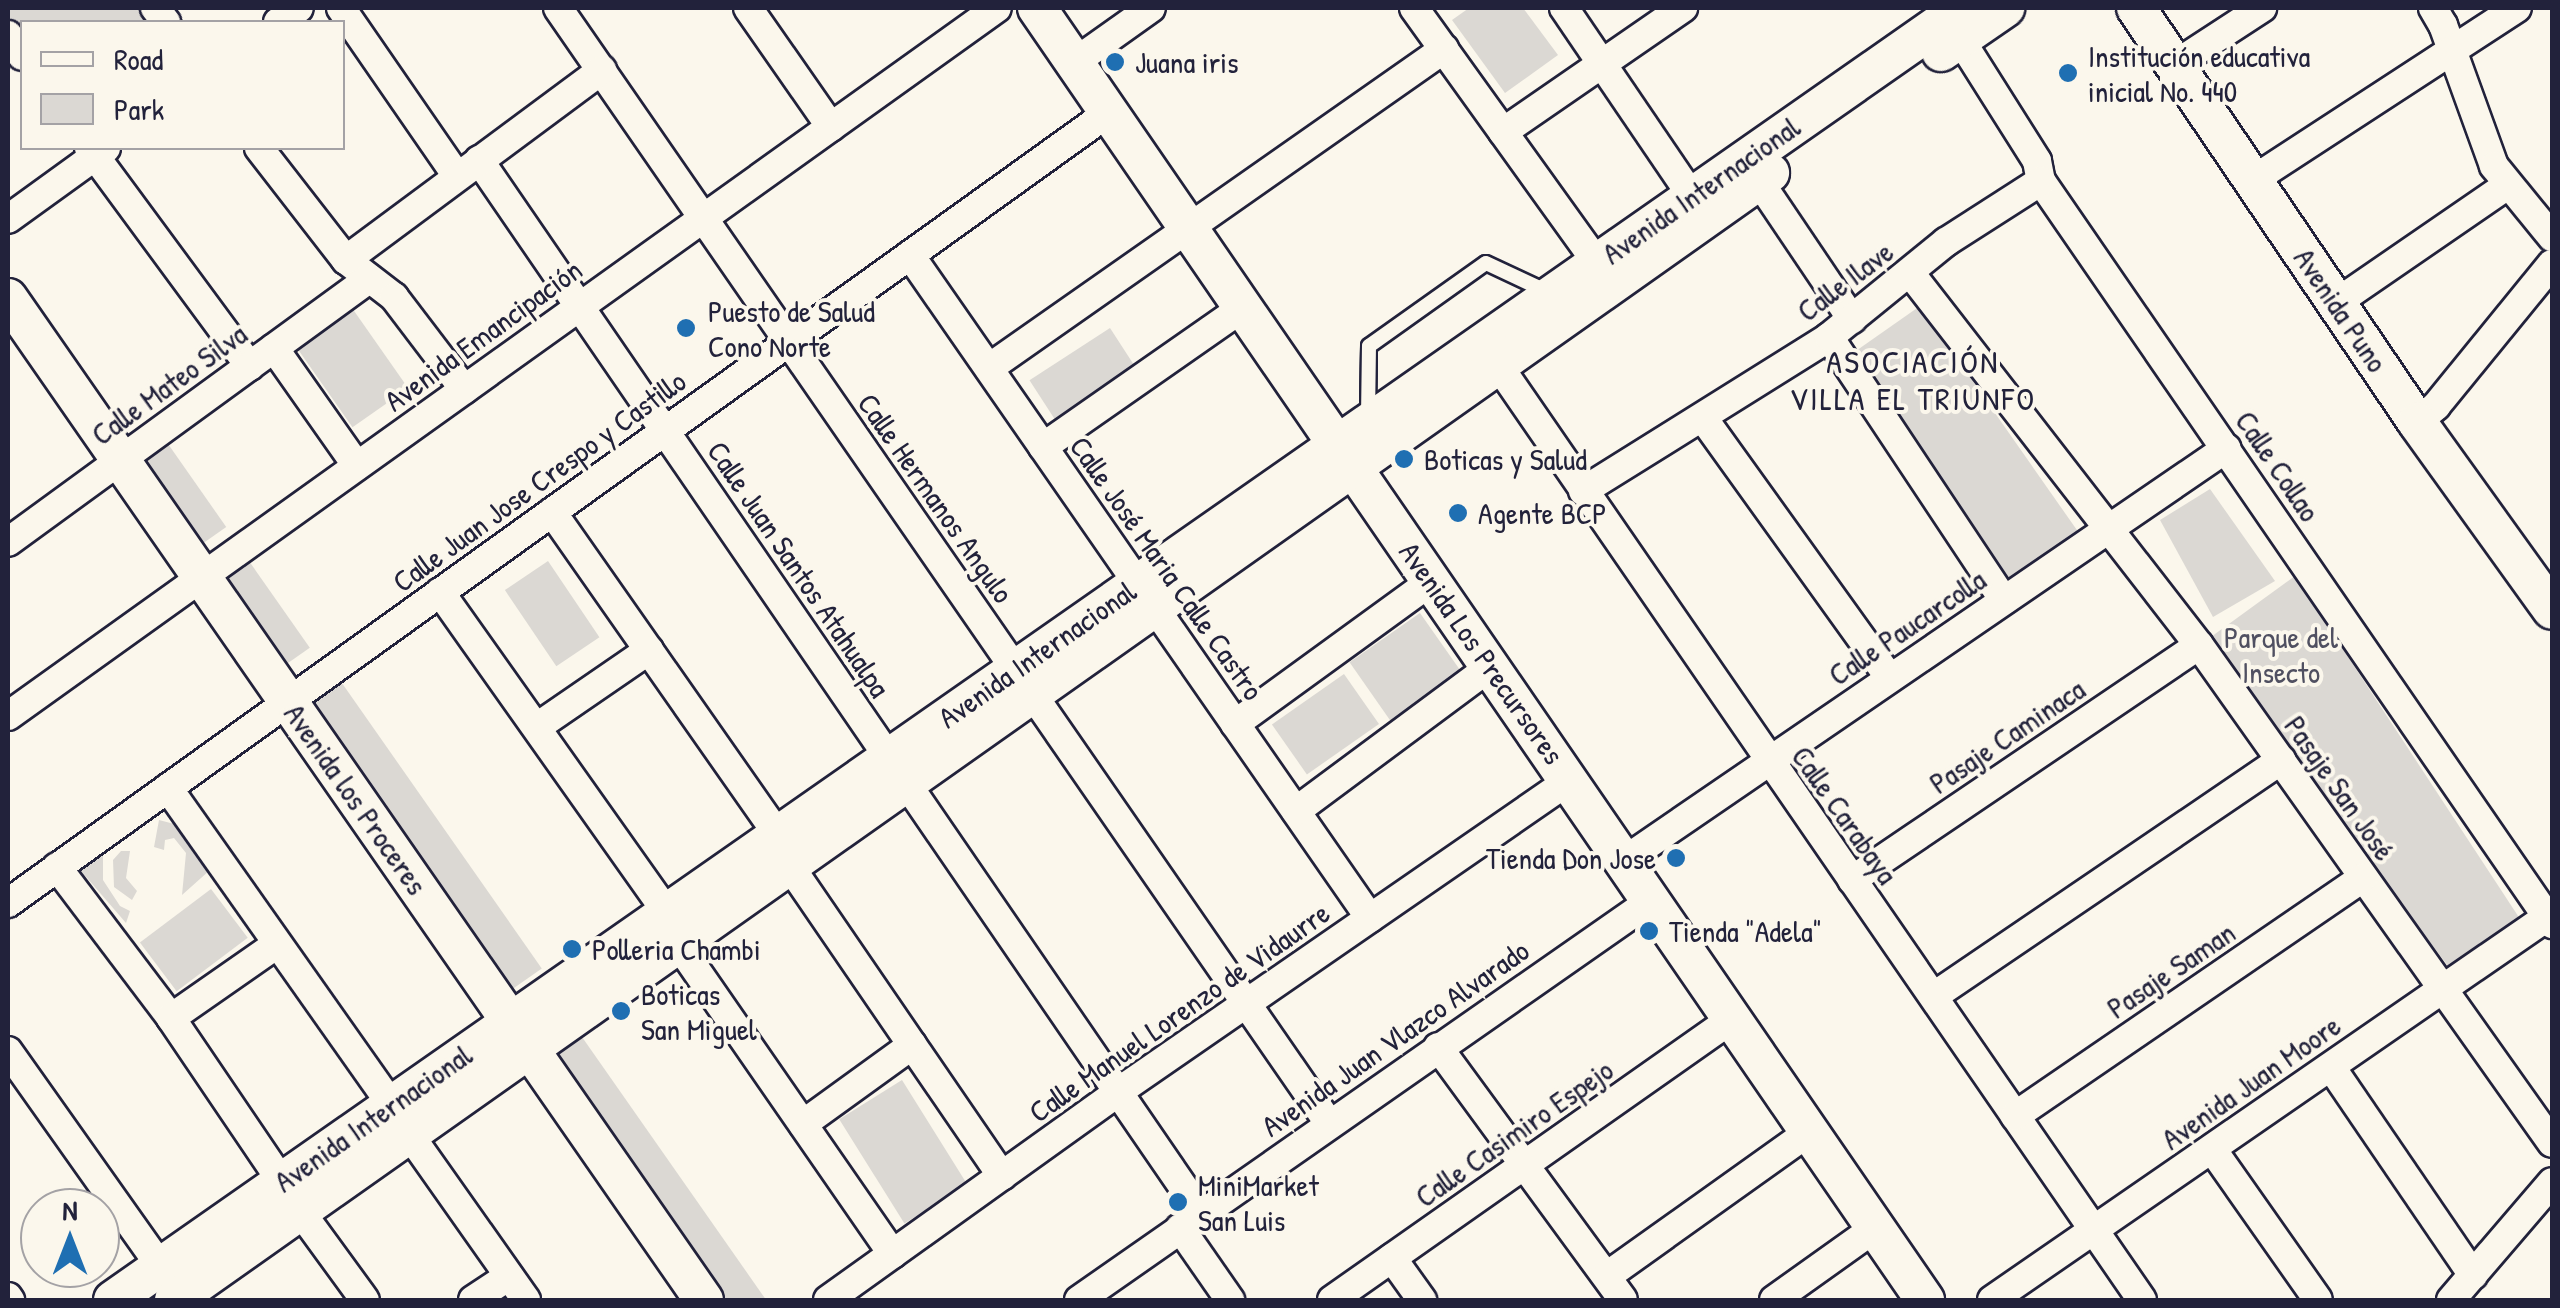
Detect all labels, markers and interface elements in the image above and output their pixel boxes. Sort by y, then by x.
legend [20,20,345,150]
place label: Institución educativa inicial No. 440 [2088,38,2310,108]
text: Road [114,39,163,79]
place label: Juana iris [1135,44,1239,80]
marker: Juana iris [1104,51,1126,73]
marker: Institución educativa inicial No. 440 [2057,62,2079,84]
text: Park [114,89,164,129]
street label: Avenida Internacional [1595,109,1807,271]
street label: Calle Ilave [1790,233,1900,329]
street label: Avenida Puno [2287,241,2395,379]
street label: Avenida Emancipación [377,251,589,419]
place label: Puesto de Salud Cono Norte [708,293,875,364]
marker: Puesto de Salud Cono Norte [673,315,699,341]
street label: Calle Mateo Silva [84,316,254,452]
district label: ASOCIACIÓN VILLA EL TRIUNFO [1789,344,2037,419]
street label: Calle Juan Jose Crespo y Castillo [385,363,693,599]
street label: Calle Hermanos Angulo [850,386,1022,610]
street label: Calle Collao [2228,404,2328,528]
street label: Calle José Maria Calle Castro [1062,429,1272,707]
street label: Calle Juan Santos Atahualpa [700,434,898,704]
place label: Boticas y Salud [1424,441,1587,477]
marker: Boticas y Salud [1393,448,1415,470]
place label: Agente BCP [1478,495,1607,531]
marker: Agente BCP [1447,502,1469,524]
street label: Avenida Los Precursores [1392,535,1572,771]
street label: Calle Paucarcolla [1822,561,1992,693]
street label: Avenida Internacional [931,573,1143,735]
park label: Parque del Insecto [2224,619,2338,690]
street label: Pasaje Caminaca [1923,671,2091,801]
street label: Avenida los Proceres [277,697,435,901]
street label: Pasaje San José [2277,709,2403,867]
street label: Calle Carabaya [1784,739,1906,891]
place label: Tienda Don Jose [1486,840,1656,876]
marker: Tienda Don Jose [1665,847,1687,869]
street label: Calle Manuel Lorenzo de Vidaurre [1022,894,1336,1130]
place label: Tienda "Adela" [1669,913,1822,949]
street label: Pasaje Saman [2100,914,2242,1026]
marker: Tienda "Adela" [1638,920,1660,942]
place label: Polleria Chambi [592,931,761,967]
street label: Avenida Juan Vlazco Alvarado [1254,932,1536,1144]
marker: Polleria Chambi [561,938,583,960]
place label: Boticas San Miguel [641,976,757,1046]
marker: Boticas San Miguel [610,1000,632,1022]
street label: Avenida Juan Moore [2155,1007,2347,1157]
street label: Avenida Internacional [267,1037,479,1199]
street label: Calle Casimiro Espejo [1408,1051,1620,1215]
place label: MiniMarket San Luis [1198,1167,1319,1238]
north arrow [20,1188,120,1288]
text: N [63,1191,77,1229]
marker: MiniMarket San Luis [1167,1191,1189,1213]

